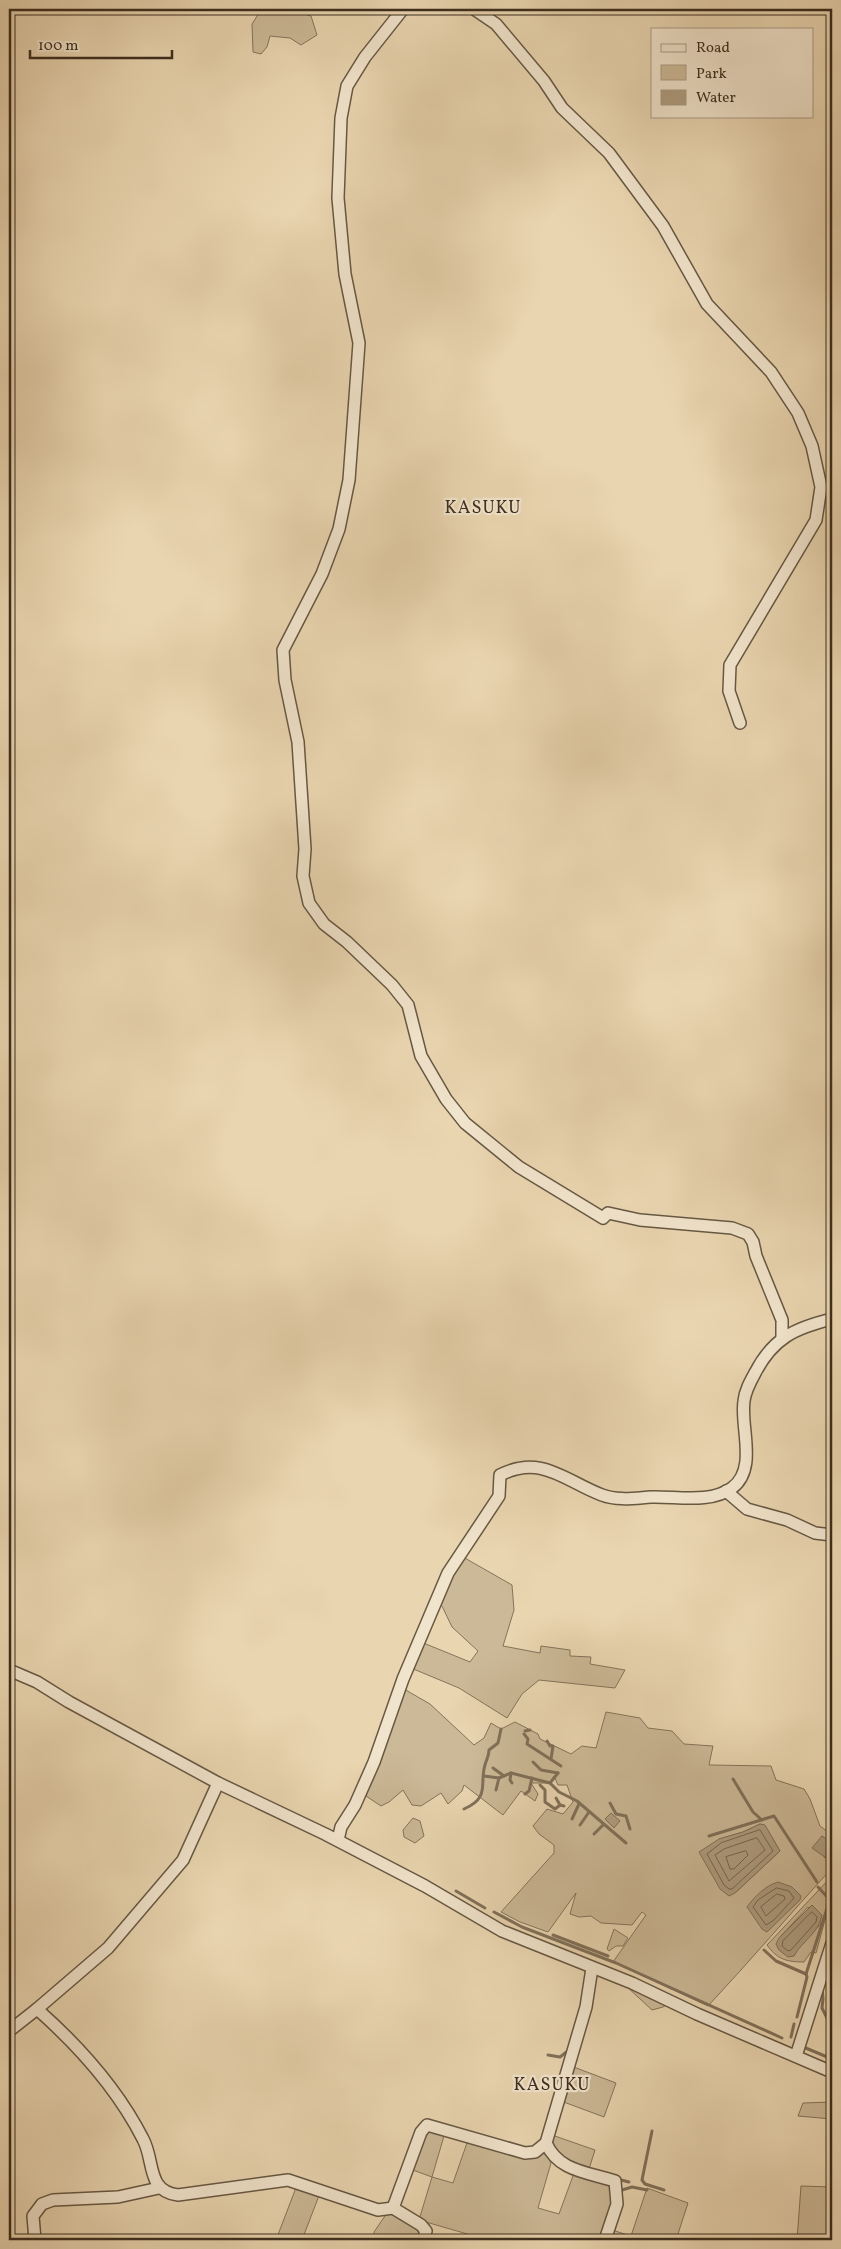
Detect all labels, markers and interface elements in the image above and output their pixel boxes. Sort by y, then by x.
scale bar [30,28,172,60]
legend [651,28,814,118]
text: 100 m [38,36,78,57]
text: Road [696,38,730,59]
text: Park [696,64,727,85]
text: Water [696,88,736,109]
district label: KASUKU [445,496,521,521]
district label: KASUKU [514,2073,590,2098]

